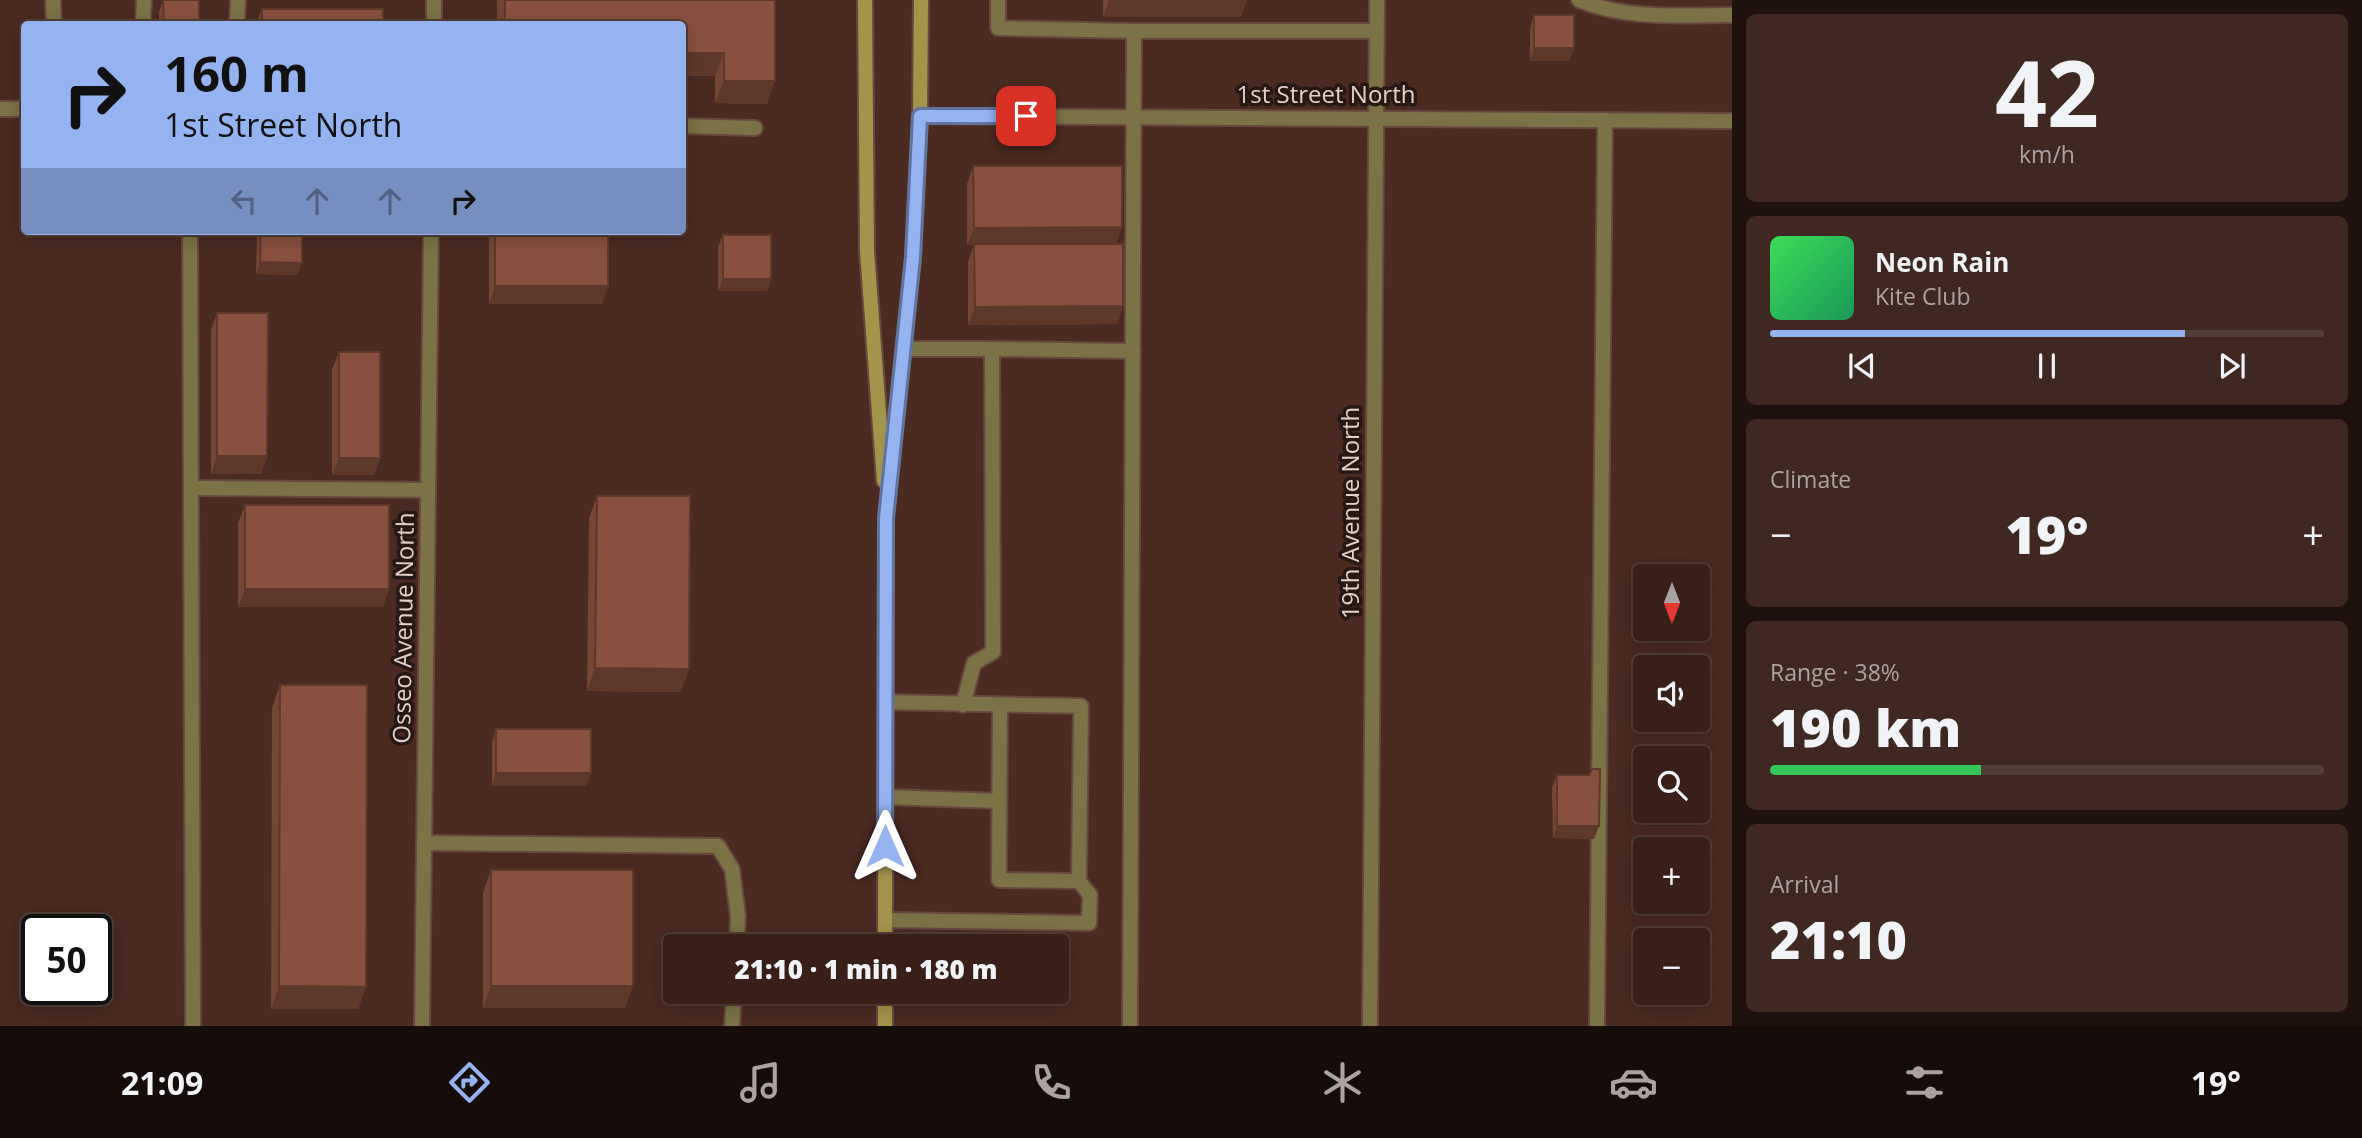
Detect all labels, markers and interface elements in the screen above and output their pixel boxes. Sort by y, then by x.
text: 42 [1995,30,2099,154]
text: 160 m [164,40,309,106]
icon: right [49,49,140,140]
street label: 1st Street North [1237,77,1415,110]
pin [996,86,1056,146]
icon: arrive [1007,97,1045,135]
text: 1st Street North [164,103,402,146]
text: km/h [2019,138,2075,170]
icon: left [225,182,263,220]
icon: ahead [298,182,336,220]
icon: ahead [371,182,409,220]
icon: right [444,182,482,220]
text: Neon Rain [1875,244,2009,280]
text: Kite Club [1875,280,1970,312]
icon: previous [1843,347,1881,385]
icon: pause [2028,347,2066,385]
icon: next [2213,347,2251,385]
street label: 19th Avenue North [1333,407,1366,619]
text: Climate [1770,463,1851,495]
text: 19° [2006,498,2088,569]
text: − [1770,508,1792,560]
text: + [2302,508,2324,560]
street label: Osseo Avenue North [384,512,421,744]
north arrow [1633,564,1710,640]
map controls [1633,564,1710,1005]
button: sound [1633,655,1710,732]
text: Range · 38% [1770,656,1900,688]
text: 190 km [1770,691,1961,762]
button: search [1633,746,1710,823]
position arrow [848,809,922,883]
button: + [1633,837,1710,914]
text: Arrival [1770,868,1839,900]
text: 21:10 [1770,903,1907,974]
speed limit sign: 50 [21,914,112,1005]
button: − [1633,928,1710,1005]
text: 21:10 · 1 min · 180 m [735,951,997,987]
icon: directions [445,1058,494,1107]
icon: music [736,1058,785,1107]
icon: phone [1027,1058,1076,1107]
icon: climate [1318,1058,1367,1107]
icon: car [1609,1058,1658,1107]
icon: filters [1900,1058,1949,1107]
text: 21:09 [121,1061,203,1104]
text: 19° [2191,1061,2241,1104]

